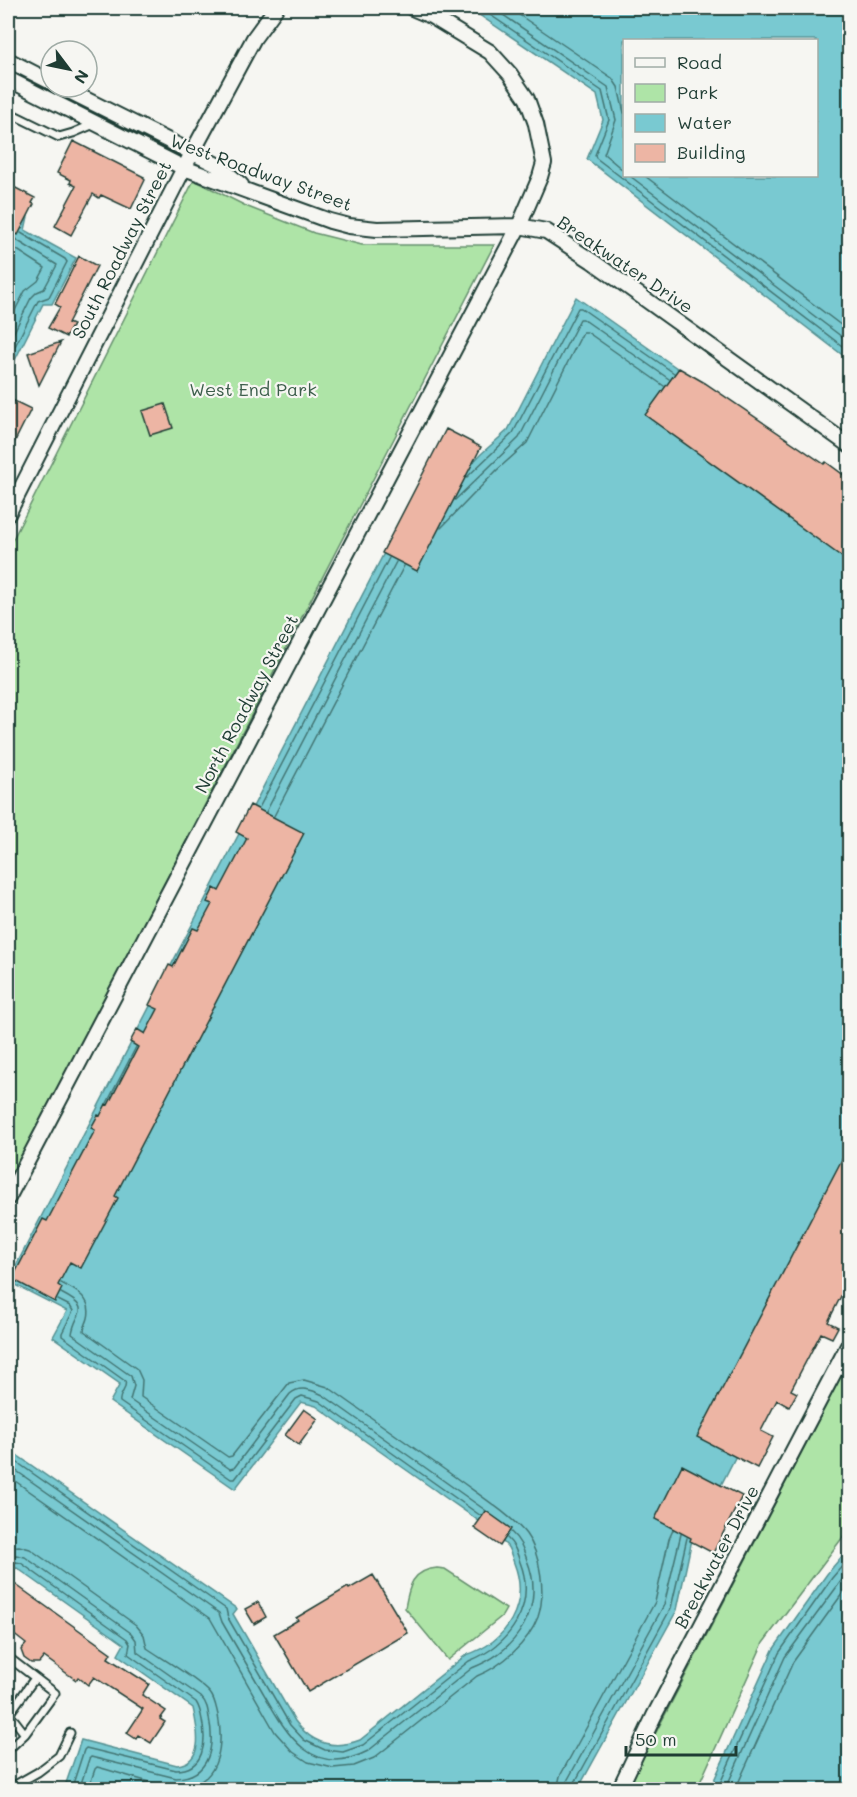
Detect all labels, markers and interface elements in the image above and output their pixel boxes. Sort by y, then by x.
north arrow [39,39,99,99]
legend [623,39,818,177]
text: Road [677,50,722,74]
text: N [70,66,94,88]
text: Park [677,80,718,104]
text: Water [677,110,732,134]
street label: West Roadway Street [167,128,356,216]
text: Building [677,140,745,164]
street label: South Roadway Street [66,156,177,343]
street label: Breakwater Drive [553,210,698,319]
park label: West End Park [189,377,317,401]
street label: North Roadway Street [189,610,303,797]
street label: Breakwater Drive [668,1481,764,1632]
scale bar [626,1719,736,1757]
text: 50 m [635,1727,677,1751]

